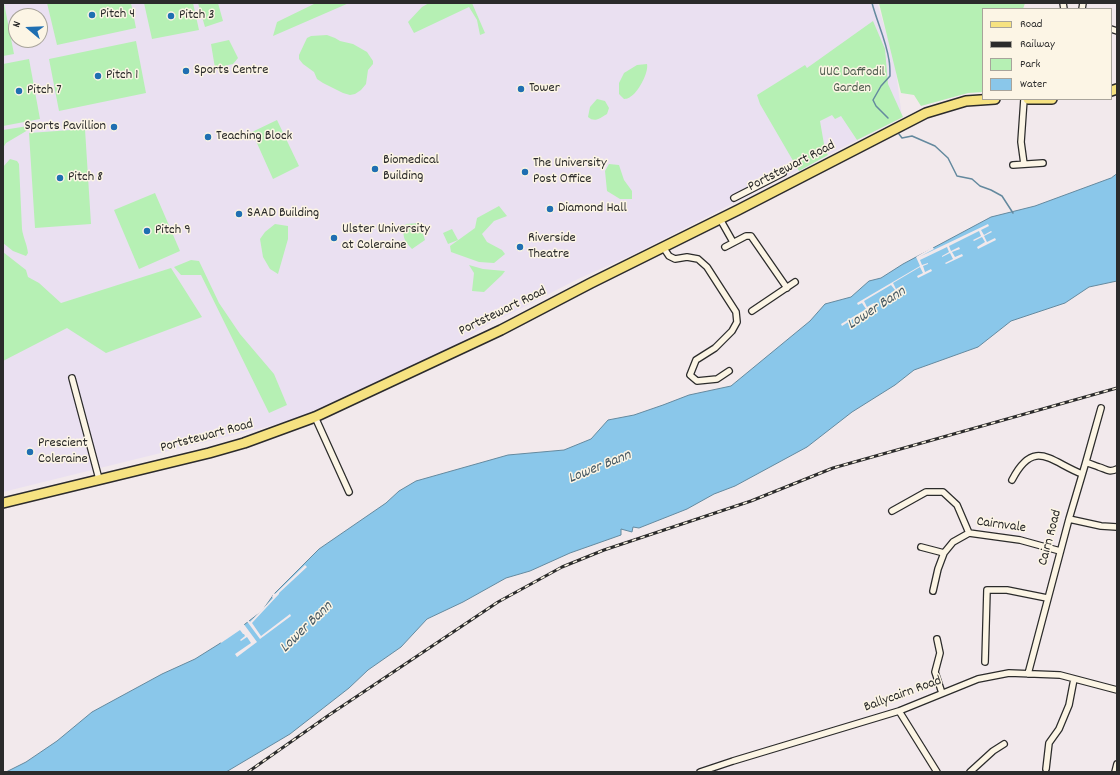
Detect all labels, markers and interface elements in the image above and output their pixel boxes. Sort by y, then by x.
place label: Pitch 4 [100,7,135,23]
north arrow [8,8,48,48]
place label: Pitch 3 [179,8,215,24]
legend [982,8,1112,100]
marker: Pitch 4 [87,10,97,20]
marker: Pitch 3 [166,11,176,21]
text: Road [1020,16,1042,33]
text: N [9,19,26,30]
text: Railway [1020,36,1055,53]
text: Park [1020,56,1040,73]
place label: Sports Centre [194,63,268,79]
park label: UUC Daffodil Garden [819,65,885,98]
marker: Sports Centre [181,66,191,76]
place label: Pitch 1 [106,68,138,84]
marker: Pitch 1 [93,71,103,81]
text: Water [1020,76,1047,93]
place label: Tower [529,81,560,97]
place label: Pitch 7 [27,83,62,99]
marker: Tower [516,84,526,94]
marker: Pitch 7 [14,86,24,96]
place label: Sports Pavillion [24,119,106,135]
marker: Sports Pavillion [109,122,119,132]
place label: Teaching Block [216,129,292,145]
marker: Teaching Block [203,132,213,142]
street label: Portstewart Road [746,138,838,196]
place label: Biomedical Building [383,153,439,186]
place label: The University Post Office [533,156,607,188]
marker: Biomedical Building [370,164,380,174]
marker: The University Post Office [520,167,530,177]
place label: Pitch 8 [68,170,103,186]
marker: Pitch 8 [55,173,65,183]
place label: Diamond Hall [558,201,627,217]
marker: Diamond Hall [545,204,555,214]
place label: SAAD Building [247,206,319,222]
marker: SAAD Building [234,209,244,219]
place label: Ulster University at Coleraine [342,222,430,254]
place label: Pitch 9 [155,223,191,239]
marker: Pitch 9 [142,226,152,236]
place label: Riverside Theatre [528,231,576,264]
marker: Ulster University at Coleraine [329,233,339,243]
marker: Riverside Theatre [515,242,525,252]
water label: Lower Bann [844,283,910,335]
street label: Portstewart Road [456,284,550,340]
street label: Portstewart Road [159,417,255,457]
place label: Prescient Coleraine [38,436,88,468]
marker: Prescient Coleraine [25,447,35,457]
water label: Lower Bann [566,447,634,489]
street label: Cairn Road [1035,508,1067,568]
street label: Cairnvale [975,514,1027,538]
water label: Lower Bann [277,599,337,657]
street label: Ballycairn Road [862,673,944,717]

